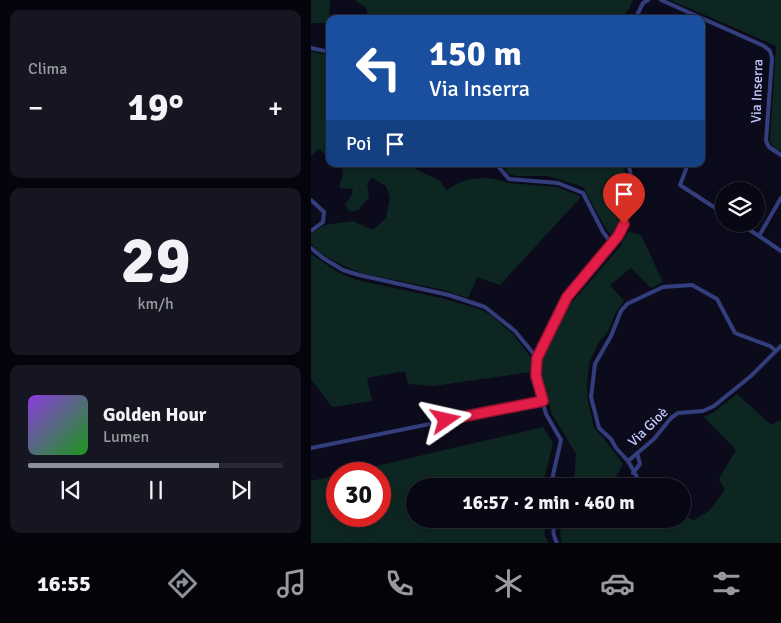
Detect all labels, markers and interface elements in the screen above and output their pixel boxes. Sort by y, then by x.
text: 150 m [429,32,522,75]
icon: left [346,35,411,100]
text: Clima [28,59,67,79]
street label: Via Inserra [747,59,767,123]
text: Via Inserra [429,75,530,102]
text: 19° [127,84,184,131]
text: − [28,91,43,125]
text: + [268,91,283,125]
icon: arrive [381,130,409,158]
text: Poi [346,132,371,156]
pin [603,173,645,224]
icon: arrive [610,180,638,208]
map controls [715,182,765,232]
button: layers [715,182,765,232]
text: 29 [120,221,191,301]
text: km/h [137,294,174,314]
position arrow [419,393,471,445]
text: Golden Hour [103,403,206,427]
street label: Via Gioè [624,404,672,450]
text: Lumen [103,427,149,447]
speed limit sign: 30 [326,462,391,527]
icon: previous [57,476,85,504]
icon: pause [142,476,170,504]
icon: next [227,476,255,504]
text: 16:57 · 2 min · 460 m [462,491,635,515]
icon: directions [165,566,200,601]
icon: music [274,566,309,601]
icon: phone [382,566,417,601]
icon: climate [491,566,526,601]
icon: car [600,566,635,601]
icon: filters [709,566,744,601]
text: 16:55 [37,570,91,597]

